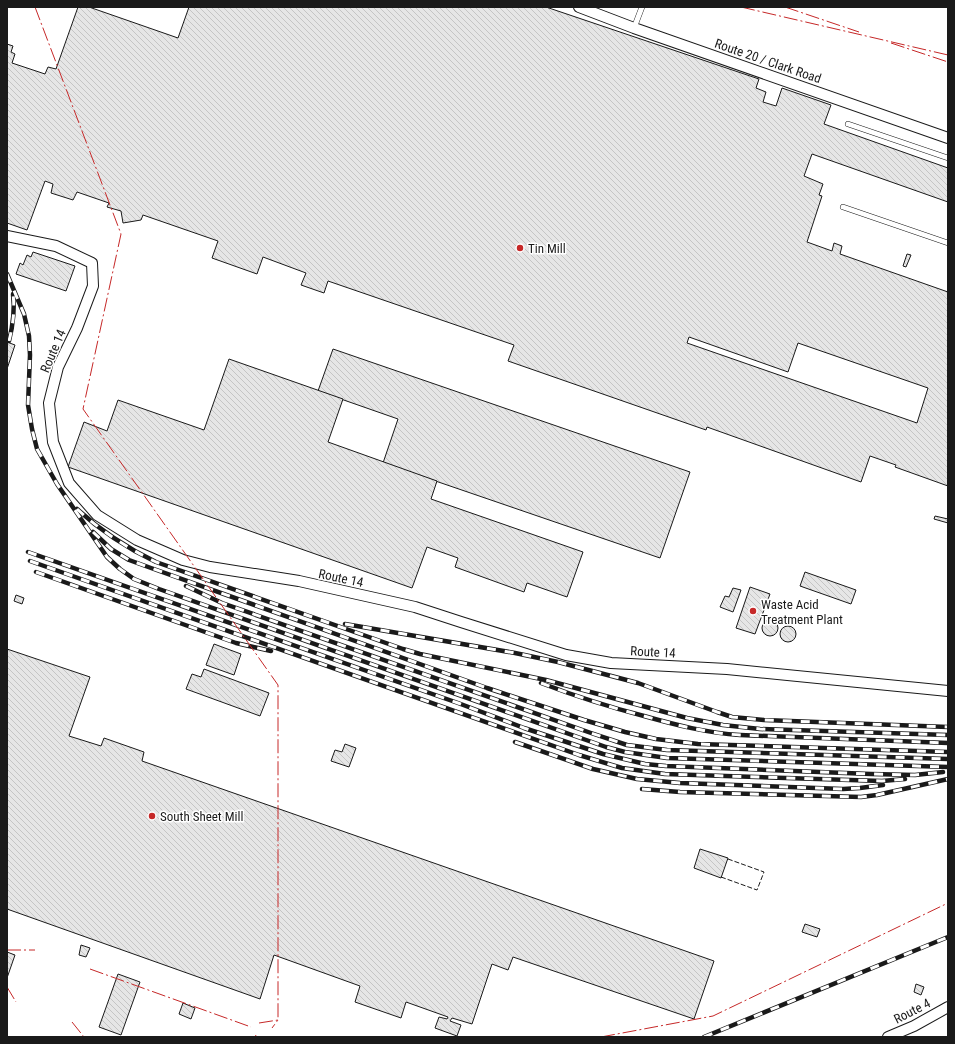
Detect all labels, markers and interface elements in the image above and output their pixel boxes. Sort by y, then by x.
street label: Route 20 / Clark Road [713,36,823,86]
place label: Tin Mill [528,241,566,256]
marker: Tin Mill [515,243,525,253]
street label: Route 14 [37,327,69,375]
street label: Route 14 [317,566,365,590]
place label: Waste Acid Treatment Plant [761,597,843,627]
marker: Waste Acid Treatment Plant [748,606,758,616]
street label: Route 14 [630,643,677,661]
place label: South Sheet Mill [160,809,243,824]
marker: South Sheet Mill [147,811,157,821]
street label: Route 4 [891,995,933,1027]

